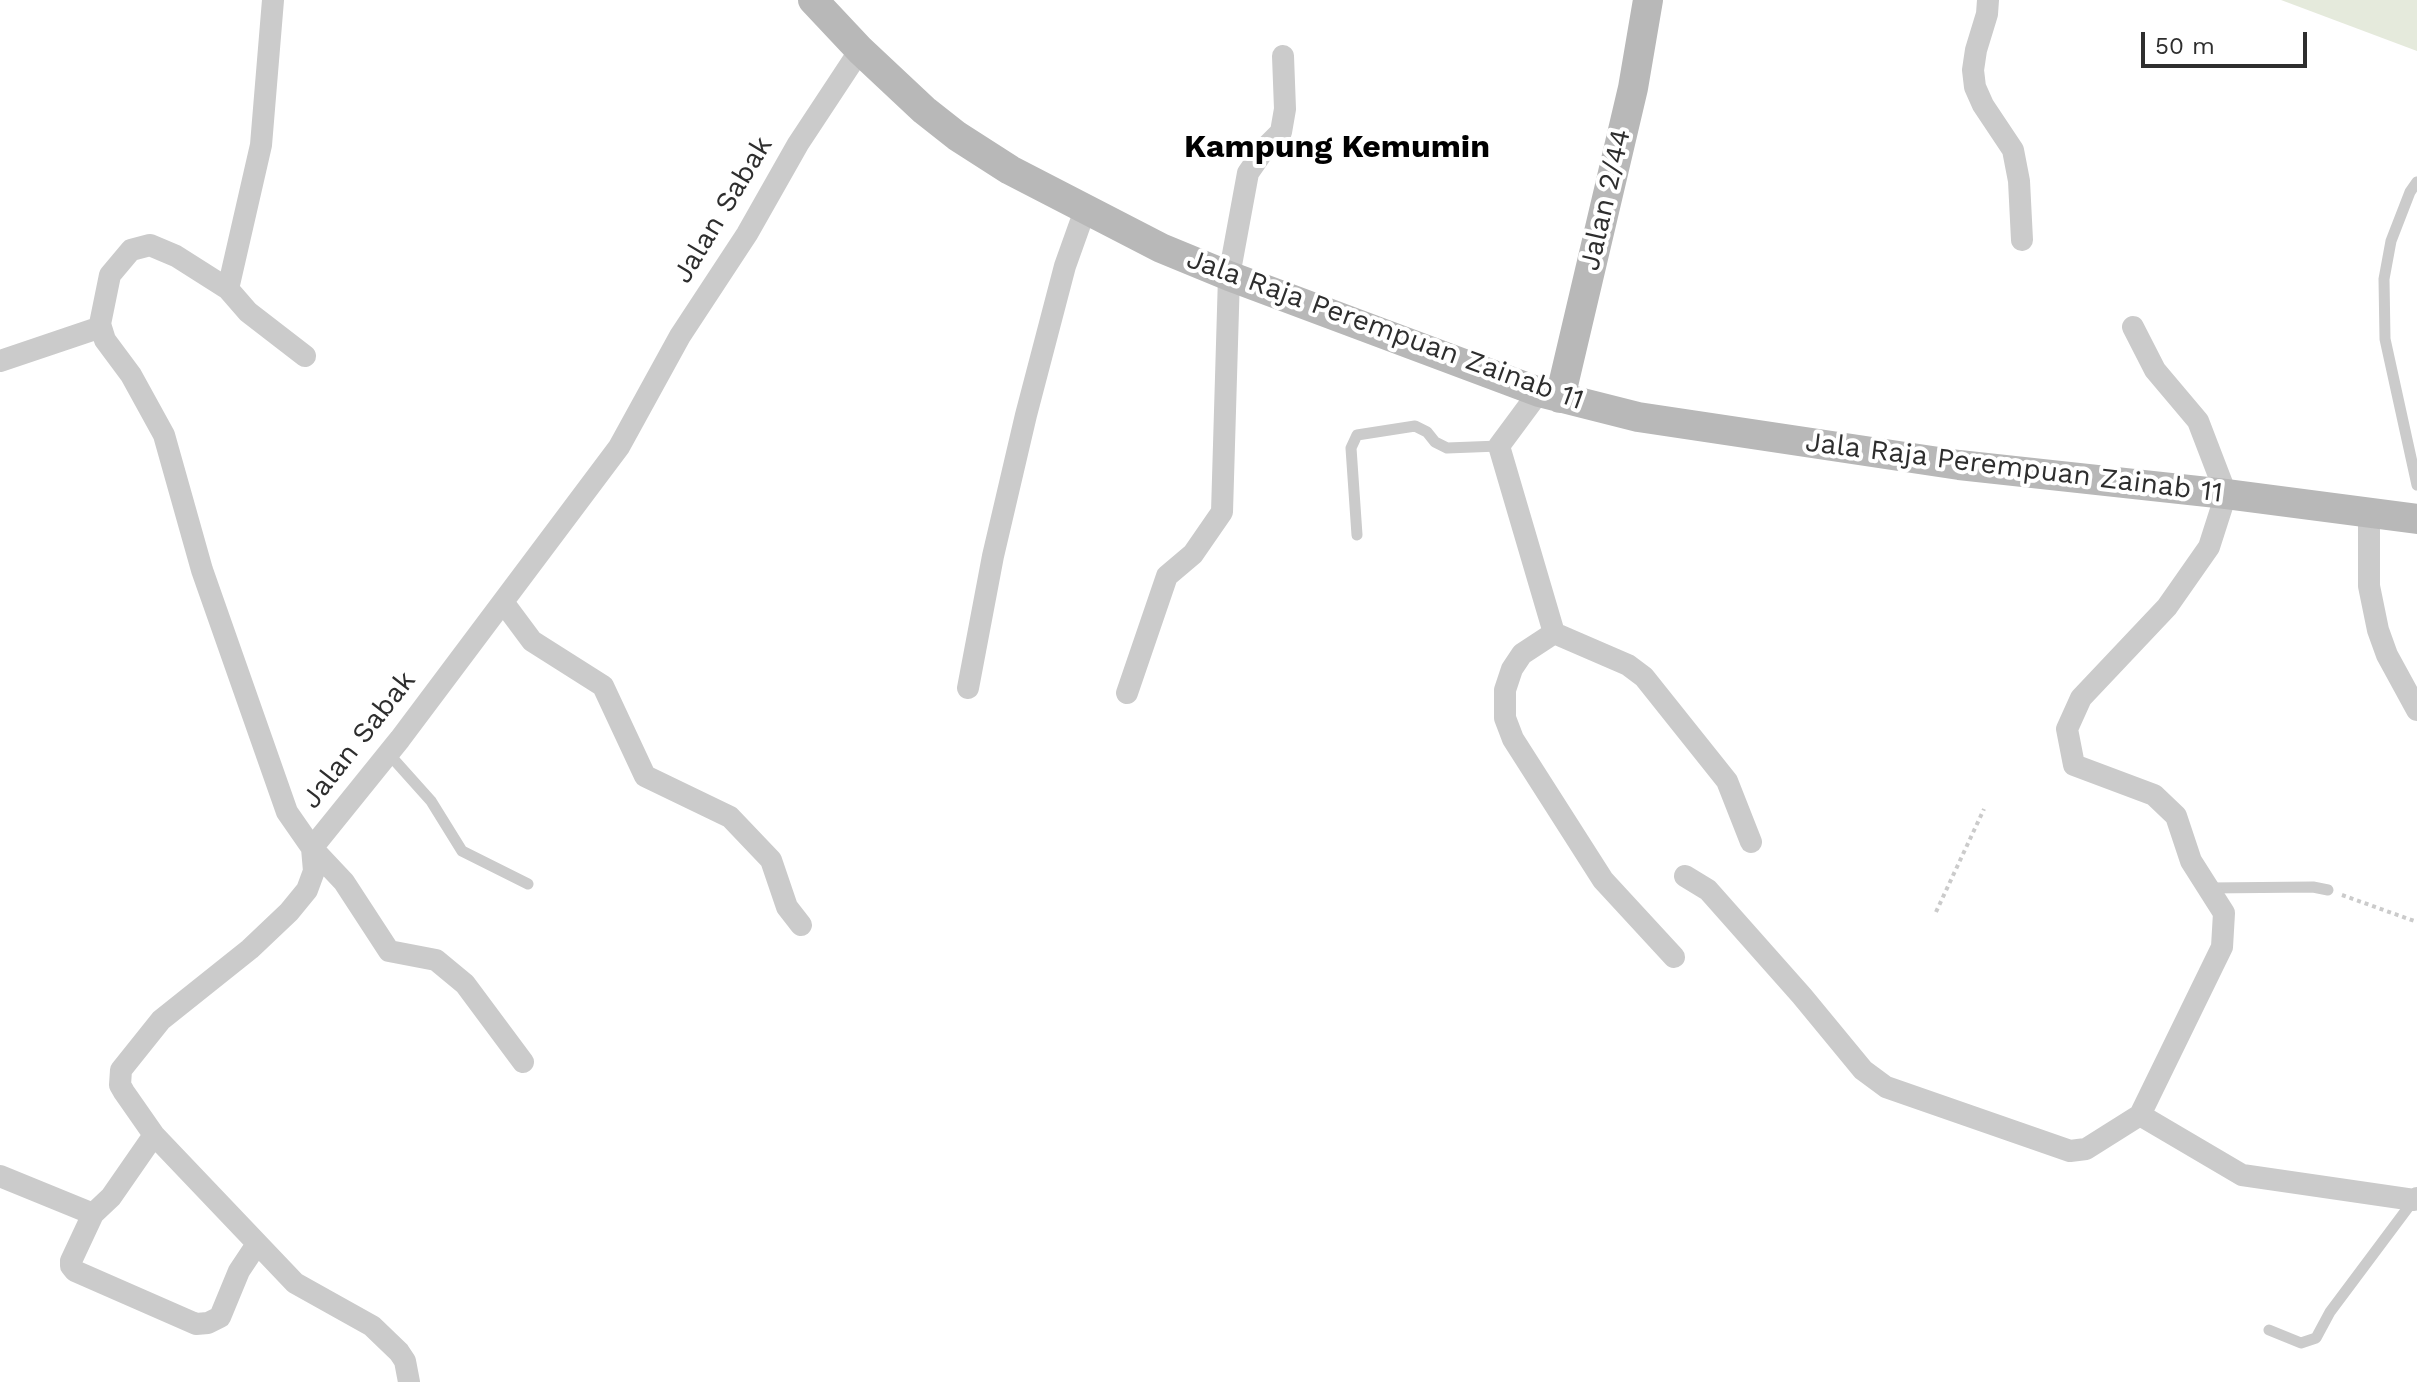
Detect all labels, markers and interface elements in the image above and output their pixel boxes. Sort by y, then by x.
scale bar [2145,16,2311,66]
text: 50 m [2155,32,2215,60]
street label: Jalan 2/44 [1573,126,1639,274]
district label: Kampung Kemumin [1184,129,1490,167]
street label: Jalan Sabak [666,131,780,289]
street label: Jala Raja Perempuan Zainab 11 [1182,242,1588,418]
street label: Jala Raja Perempuan Zainab 11 [1804,426,2224,510]
street label: Jalan Sabak [295,665,423,815]

